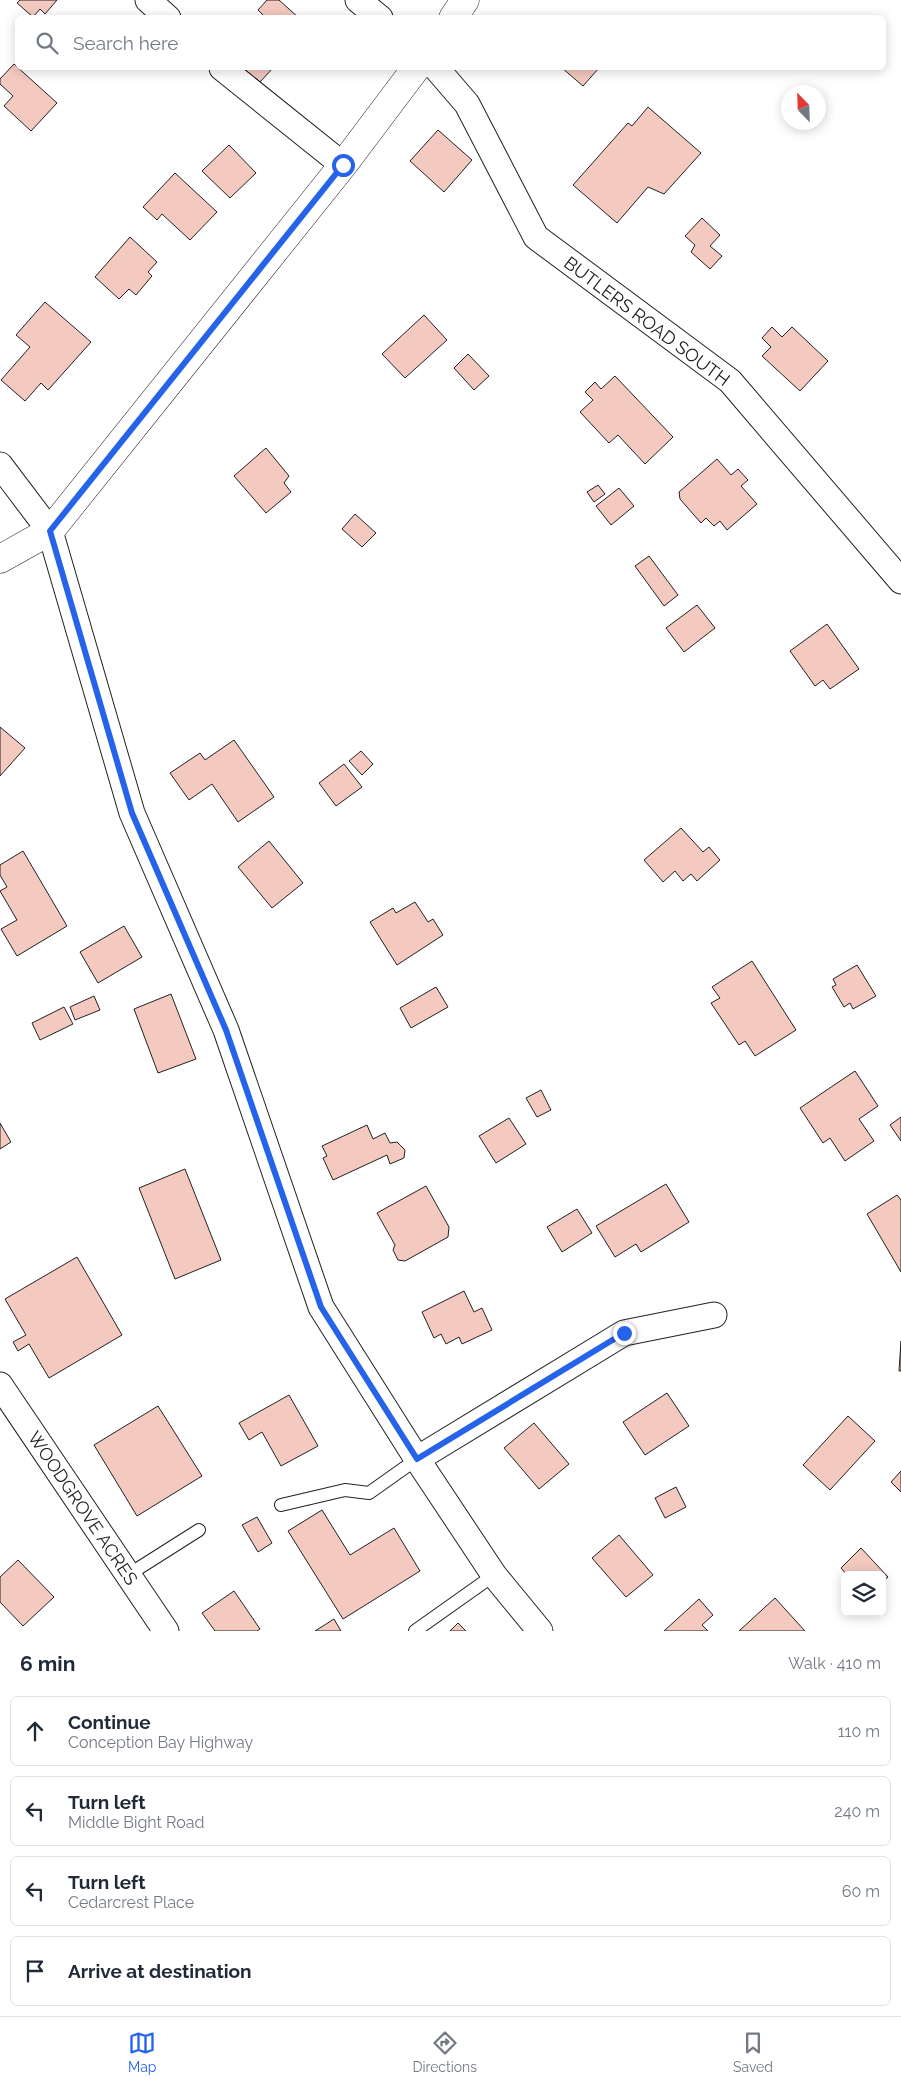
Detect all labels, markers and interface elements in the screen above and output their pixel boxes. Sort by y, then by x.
search box [15,15,886,70]
icon: search [33,29,61,57]
text: Search here [73,32,179,54]
north arrow [781,85,826,130]
route start [332,154,355,177]
street label: BUTLERS ROAD SOUTH [560,252,734,390]
route end [613,1322,636,1345]
street label: WOODGROVE ACRES [24,1427,142,1589]
map controls [841,1571,886,1616]
button: layers [841,1571,886,1616]
text: 6 min [20,1651,75,1676]
text: Walk · 410 m [788,1654,881,1673]
text: Continue [68,1711,151,1733]
icon: ahead [21,1717,49,1745]
text: 110 m [838,1722,880,1741]
text: Conception Bay Highway [68,1733,253,1752]
text: Turn left [68,1791,145,1813]
icon: left [21,1797,49,1825]
text: 240 m [834,1802,880,1821]
text: Middle Bight Road [68,1813,204,1832]
text: Turn left [68,1871,145,1893]
icon: left [21,1877,49,1905]
text: 60 m [842,1882,880,1901]
text: Cedarcrest Place [68,1893,194,1912]
icon: arrive [21,1957,49,1985]
text: Arrive at destination [68,1960,252,1982]
tab: Map [128,2029,156,2075]
tab: Directions [412,2029,477,2075]
tab: Saved [733,2029,773,2075]

